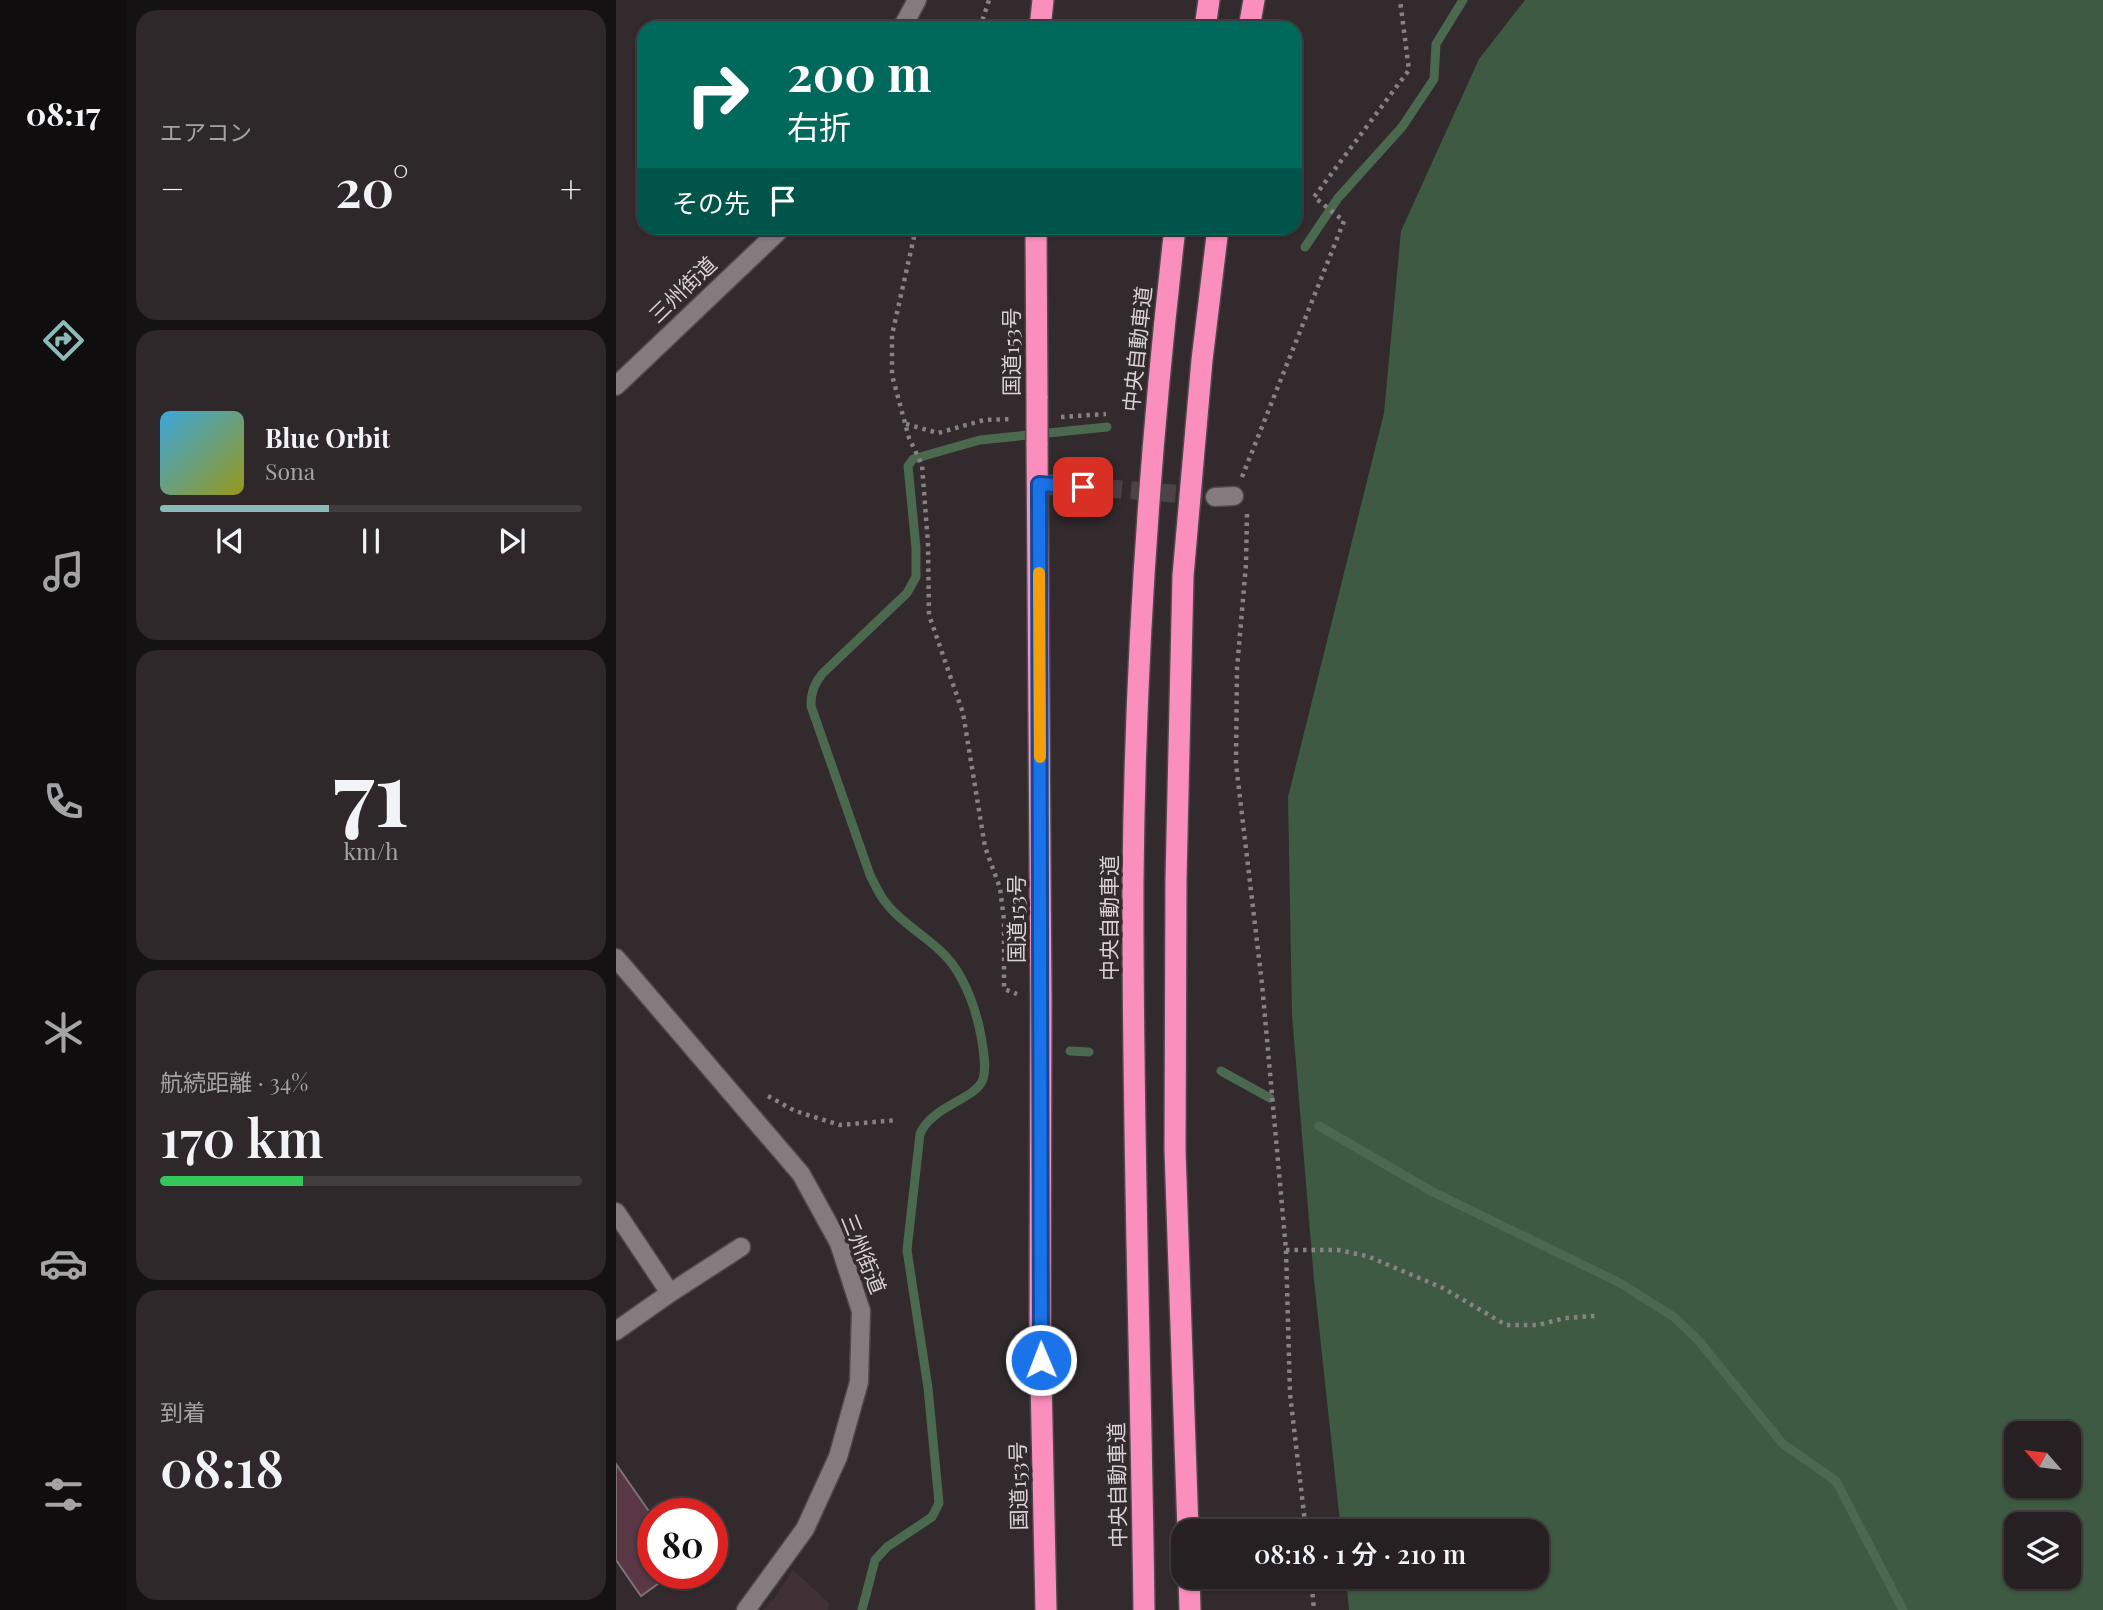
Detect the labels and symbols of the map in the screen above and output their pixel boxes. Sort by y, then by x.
street label: 三州街道 [642,249,722,328]
street label: 中央自動車道 [1116,285,1157,413]
street label: 国道153号 [996,308,1024,396]
pin [1053,457,1113,517]
street label: 中央自動車道 [1094,855,1122,981]
street label: 国道153号 [1001,875,1029,963]
street label: 三州街道 [836,1209,894,1297]
position arrow [1004,1323,1078,1397]
north arrow [2004,1421,2081,1498]
street label: 中央自動車道 [1101,1422,1131,1548]
street label: 国道153号 [1002,1441,1032,1531]
speed limit sign: 80 [637,1498,728,1589]

